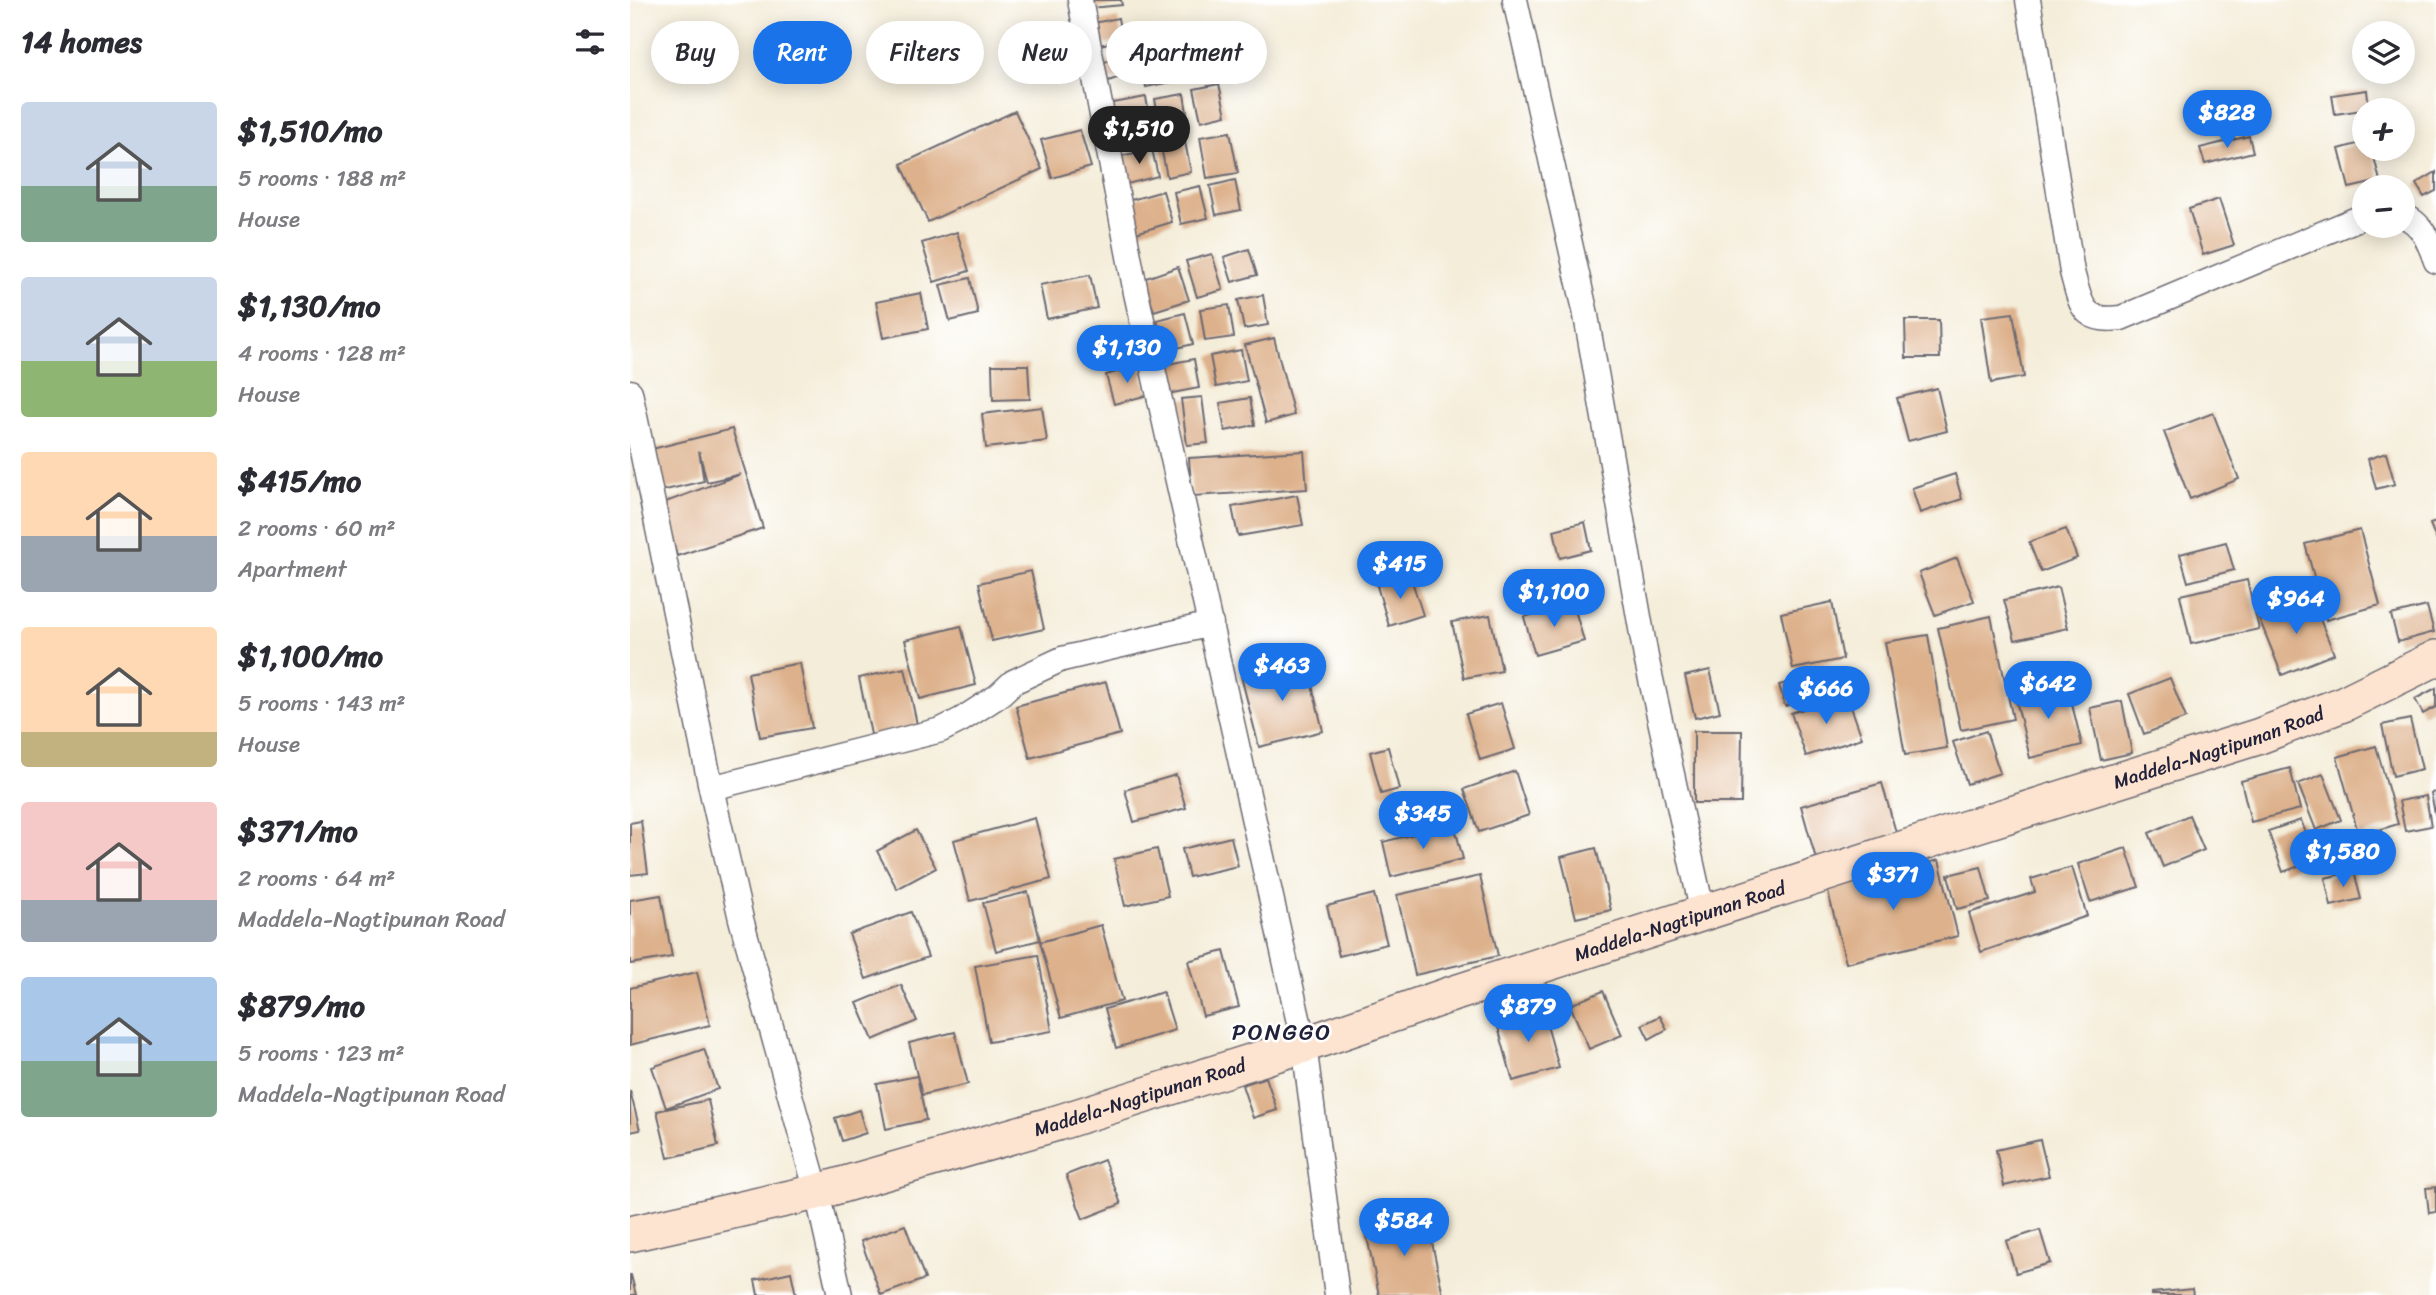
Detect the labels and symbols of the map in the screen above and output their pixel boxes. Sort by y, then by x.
pin: $828 [2186,90,2268,150]
pin: $1,510 [1082,106,1196,166]
pin: $1,130 [1070,326,1184,385]
pin: $415 [1359,542,1441,601]
pin: $1,100 [1497,570,1611,629]
pin: $964 [2255,576,2337,636]
pin: $463 [1241,644,1323,703]
pin: $642 [2007,662,2089,721]
pin: $666 [1785,666,1867,726]
street label: Maddela-Nagtipunan Road [2109,696,2331,798]
pin: $345 [1382,792,1464,851]
pin: $1,580 [2286,830,2400,889]
pin: $371 [1852,852,1934,912]
street label: Maddela-Nagtipunan Road [1570,871,1792,971]
pin: $879 [1487,984,1569,1044]
district label: PONGGO [1232,1012,1332,1053]
street label: Maddela-Nagtipunan Road [1030,1048,1252,1146]
pin: $584 [1363,1198,1445,1258]

